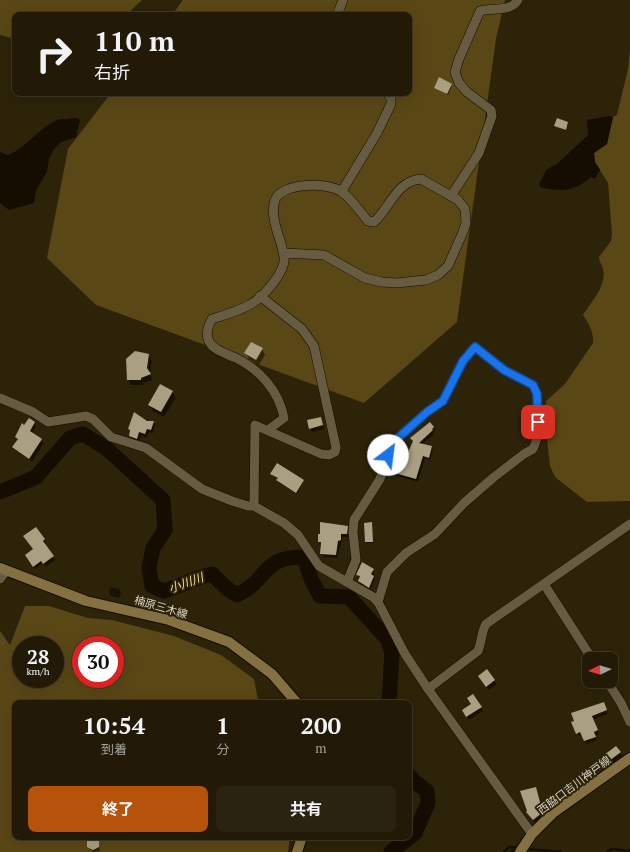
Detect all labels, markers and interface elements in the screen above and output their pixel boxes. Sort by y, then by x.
text: 110 m [94,22,175,59]
icon: right [28,28,80,80]
text: 右折 [94,60,130,84]
pin [521,405,555,439]
icon: arrive [527,411,549,433]
position arrow [367,434,409,476]
water label: 小川川 [166,569,207,596]
street label: 楠原三木線 [133,593,189,621]
speed limit sign: 30 [72,636,124,688]
text: 28 [27,643,49,670]
north arrow [582,652,618,688]
map controls [582,652,618,688]
text: km/h [26,665,50,678]
text: 10:54 [83,709,145,741]
text: 1 [216,709,230,741]
text: 200 [300,709,341,741]
text: m [315,739,326,757]
text: 到着 [101,740,127,758]
text: 分 [216,740,229,758]
street label: 西脇口吉川神戸線 [535,753,613,817]
button: 終了 [28,786,208,832]
button: 共有 [216,786,396,832]

